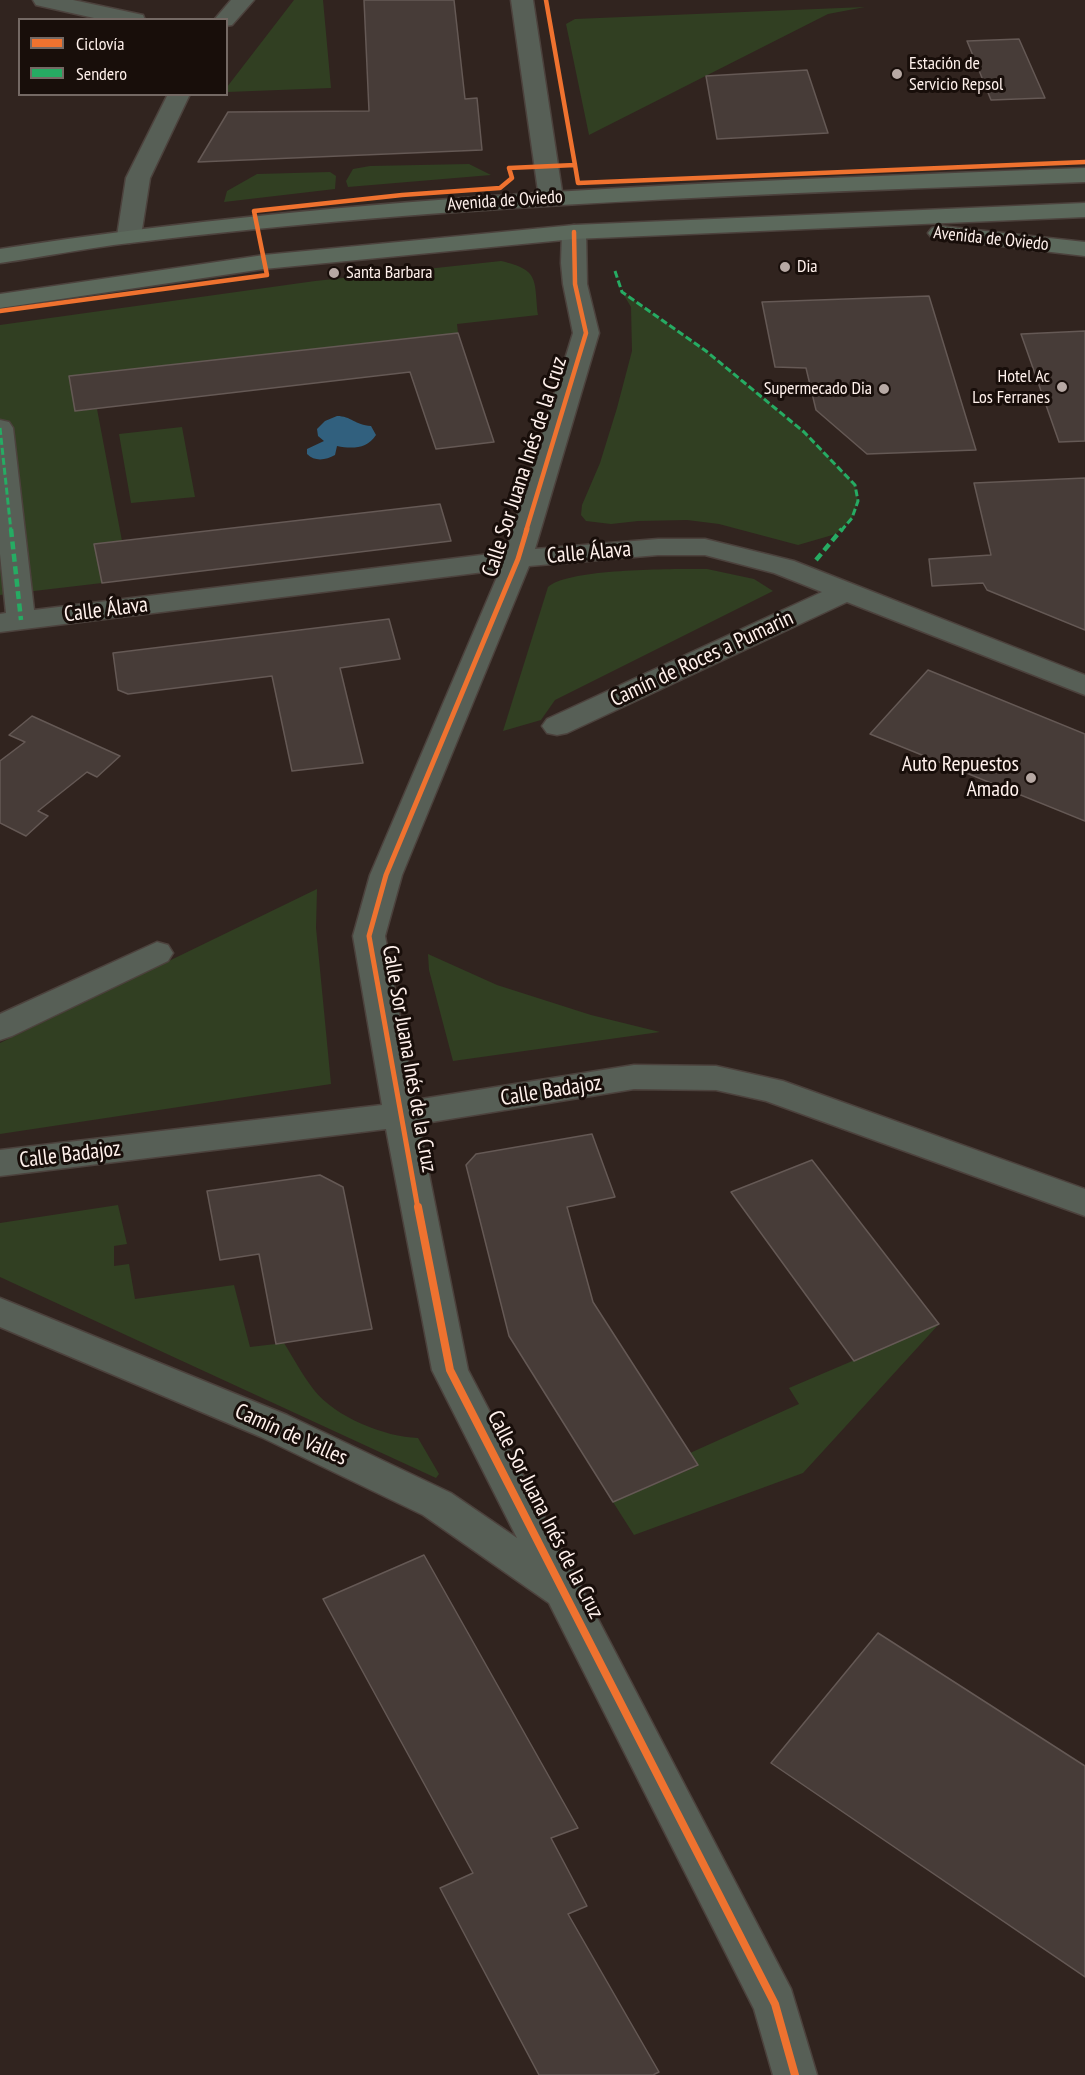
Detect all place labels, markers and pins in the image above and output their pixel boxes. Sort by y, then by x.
place label: Estación de Servicio Repsol [909,53,1003,96]
marker: Estación de Servicio Repsol [890,67,904,81]
place label: Dia [797,256,818,278]
marker: Dia [778,260,792,274]
place label: Santa Barbara [346,262,433,284]
marker: Santa Barbara [327,266,341,280]
place label: Hotel Ac Los Ferranes [972,366,1050,409]
place label: Supermecado Dia [764,378,872,400]
marker: Hotel Ac Los Ferranes [1055,380,1069,394]
marker: Supermecado Dia [877,382,891,396]
place label: Auto Repuestos Amado [902,752,1019,804]
marker: Auto Repuestos Amado [1024,771,1038,785]

